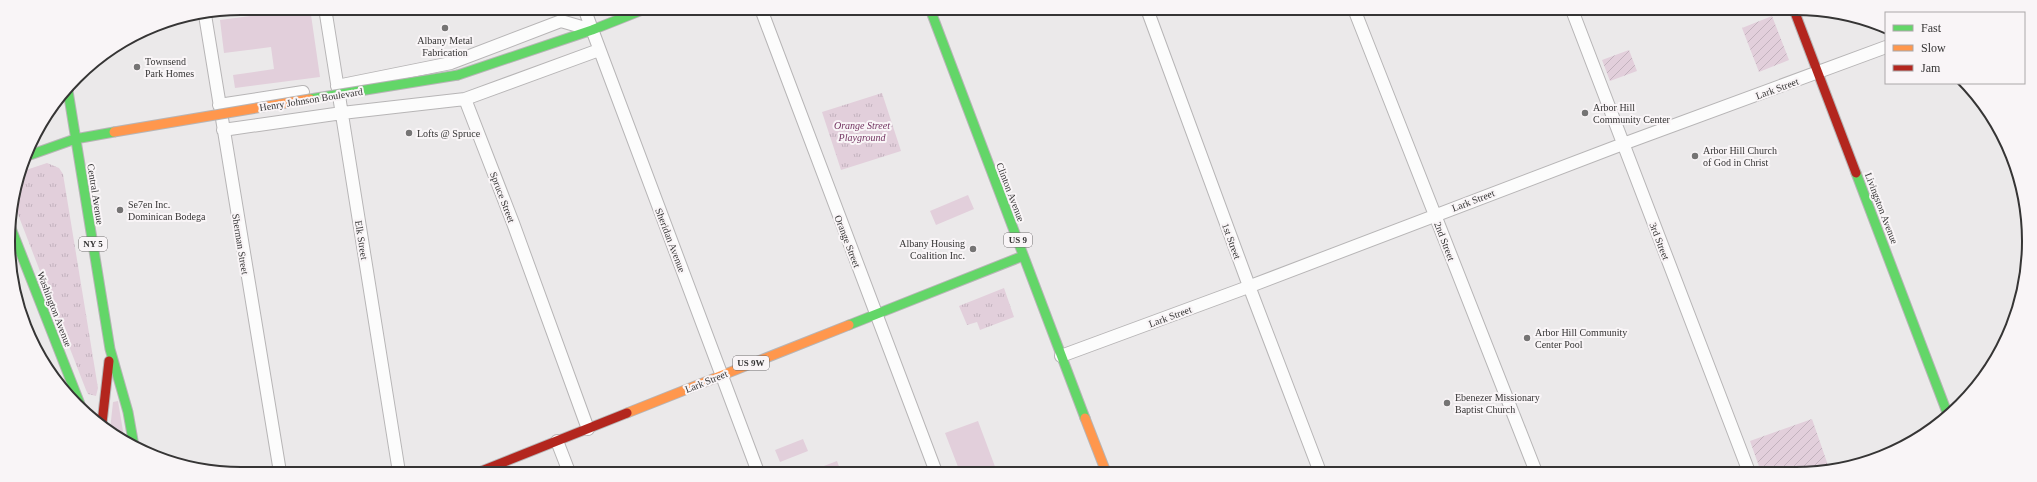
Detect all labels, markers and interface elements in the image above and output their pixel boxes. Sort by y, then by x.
legend [1885,12,2025,84]
text: Fast [1921,21,1942,35]
marker: Albany Metal Fabrication [440,23,450,33]
place label: Albany Metal Fabrication [417,35,473,58]
text: Slow [1921,41,1946,55]
place label: Townsend Park Homes [145,56,194,79]
text: Jam [1921,61,1941,75]
marker: Townsend Park Homes [132,62,142,72]
street label: Lark Street [1754,76,1800,101]
street label: Henry Johnson Boulevard [259,86,364,113]
place label: Arbor Hill Community Center [1593,102,1671,125]
marker: Arbor Hill Community Center [1580,108,1590,118]
park label: Orange Street Playground [834,120,890,143]
marker: Lofts @ Spruce [404,128,414,138]
place label: Lofts @ Spruce [417,128,481,139]
place label: Arbor Hill Church of God in Christ [1703,145,1777,168]
marker: Arbor Hill Church of God in Christ [1690,151,1700,161]
street label: Clinton Avenue [994,161,1027,224]
street label: Central Avenue [85,163,106,226]
street label: Spruce Street [488,170,517,224]
street label: Livingston Avenue [1863,171,1900,246]
street label: Lark Street [1450,187,1496,214]
place label: Se7en Inc. Dominican Bodega [128,199,206,222]
marker: Se7en Inc. Dominican Bodega [115,205,125,215]
street label: Sheridan Avenue [653,207,688,274]
street label: Sherman Street [230,213,251,275]
street label: Orange Street [832,213,863,269]
street label: Elk Street [353,220,370,261]
street label: 2nd Street [1432,220,1457,262]
street label: 3rd Street [1647,221,1672,262]
street label: 1st Street [1220,222,1243,261]
road number: US 9 [1004,233,1032,247]
road number: NY 5 [79,237,107,251]
place label: Albany Housing Coalition Inc. [899,238,965,261]
marker: Albany Housing Coalition Inc. [968,244,978,254]
street label: Washington Avenue [35,270,74,349]
street label: Lark Street [1147,304,1193,329]
place label: Arbor Hill Community Center Pool [1535,327,1627,350]
marker: Arbor Hill Community Center Pool [1522,333,1532,343]
road number: US 9W [733,356,769,370]
street label: Lark Street [683,368,729,395]
place label: Ebenezer Missionary Baptist Church [1455,392,1540,415]
marker: Ebenezer Missionary Baptist Church [1442,398,1452,408]

